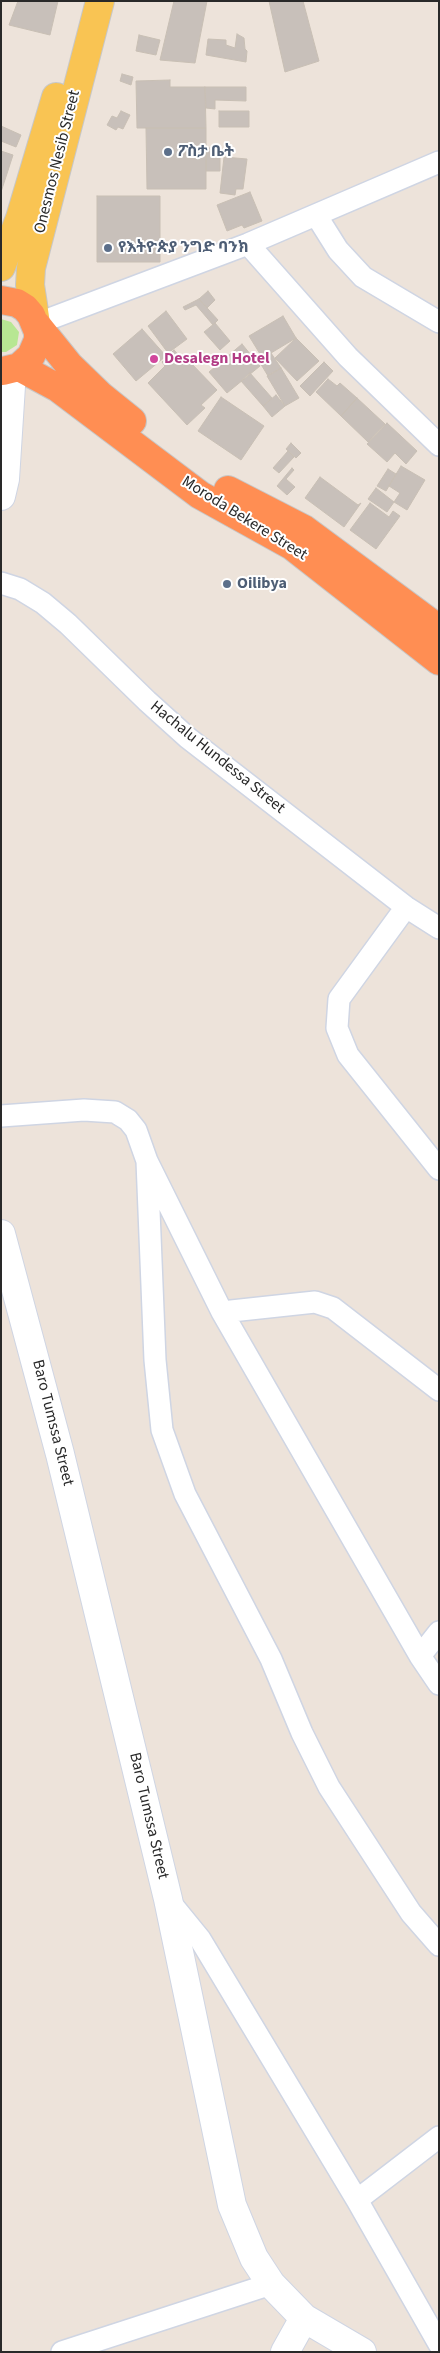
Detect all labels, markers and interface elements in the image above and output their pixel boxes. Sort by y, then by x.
street label: Onesmos Nesib Street [31,88,85,236]
place label: ፖስታ ቤት [178,142,234,162]
marker: ፖስታ ቤት [162,146,174,158]
place label: የእትዮጵያ ንግድ ባንክ [118,238,249,258]
marker: የእትዮጵያ ንግድ ባንክ [102,242,114,254]
place label: Desalegn Hotel [164,349,270,369]
marker: Desalegn Hotel [148,353,160,365]
street label: Moroda Bekere Street [178,473,310,565]
place label: Oilibya [237,574,287,594]
marker: Oilibya [221,578,233,590]
street label: Hachalu Hundessa Street [146,698,288,818]
street label: Baro Tumssa Street [27,1358,77,1488]
street label: Baro Tumssa Street [124,1751,172,1881]

